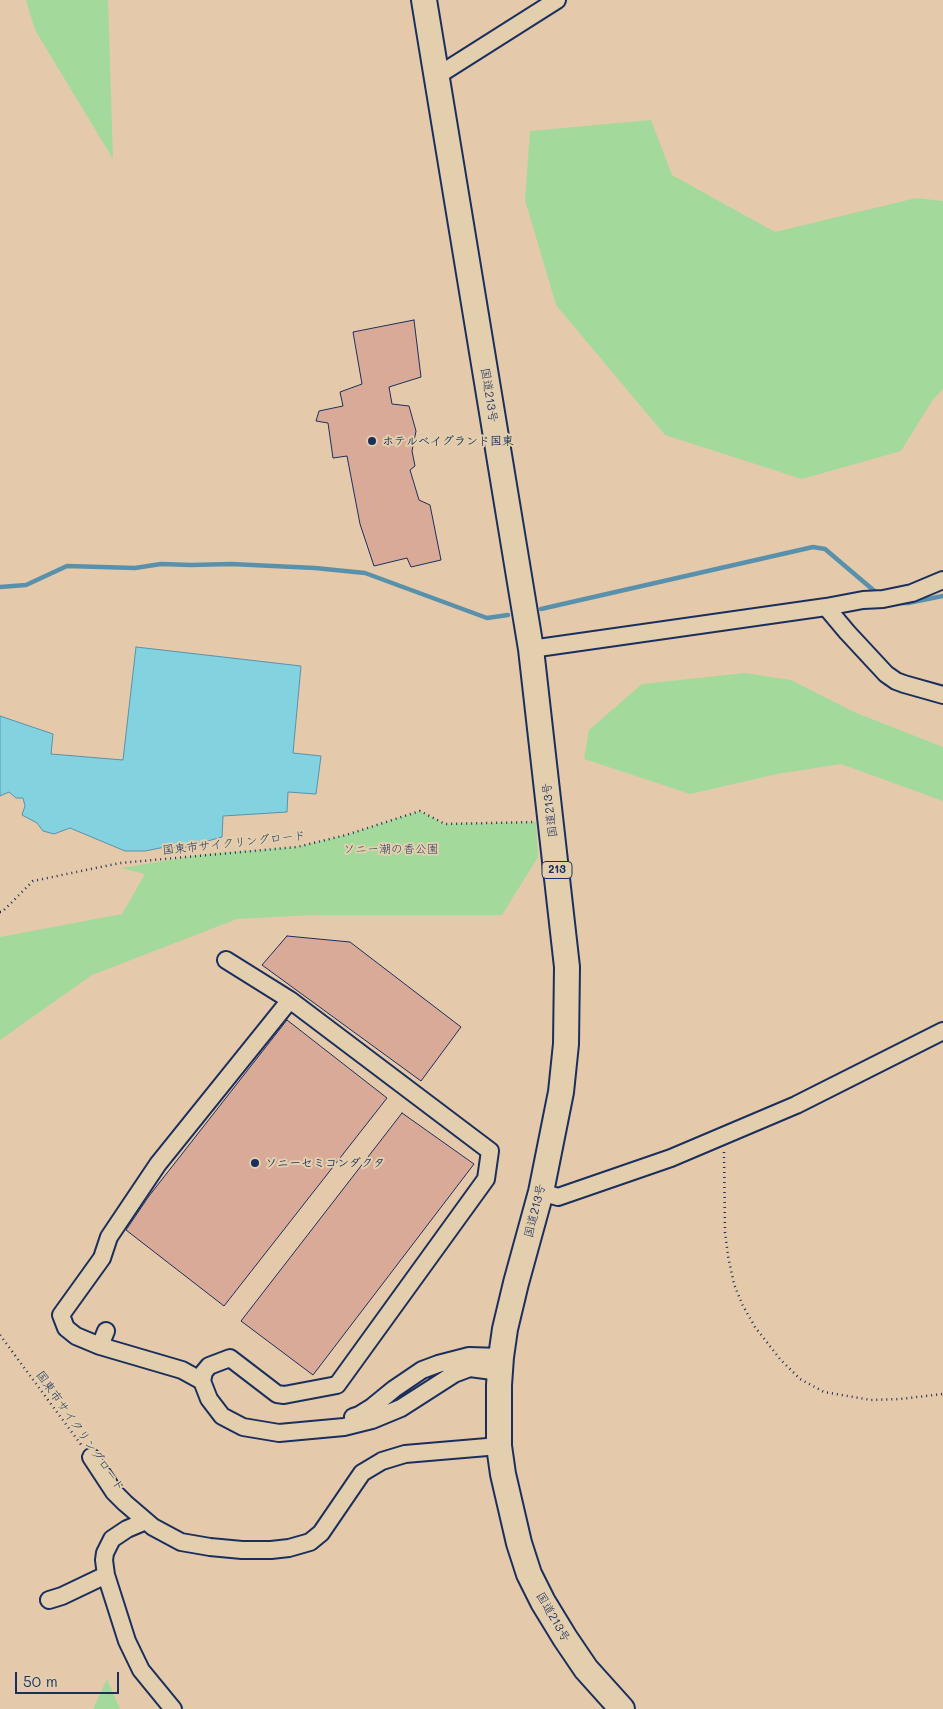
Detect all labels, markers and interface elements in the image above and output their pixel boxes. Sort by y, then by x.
street label: 国道213号 [478,367,500,423]
place label: ホテルベイグランド国東 [382,434,514,448]
marker: ホテルベイグランド国東 [366,435,378,447]
street label: 国道213号 [539,782,561,838]
street label: 国東市サイクリングロード [162,828,306,858]
park label: ソニー潮の香公園 [343,842,439,856]
road number: 213 [542,862,572,878]
place label: ソニーセミコンダクタ [265,1156,385,1170]
marker: ソニーセミコンダクタ [249,1157,261,1169]
street label: 国道213号 [521,1183,549,1239]
street label: 国東市サイクリングロード [33,1368,127,1494]
street label: 国道213号 [533,1590,573,1644]
scale bar [18,1662,121,1694]
text: 50 m [23,1671,58,1691]

